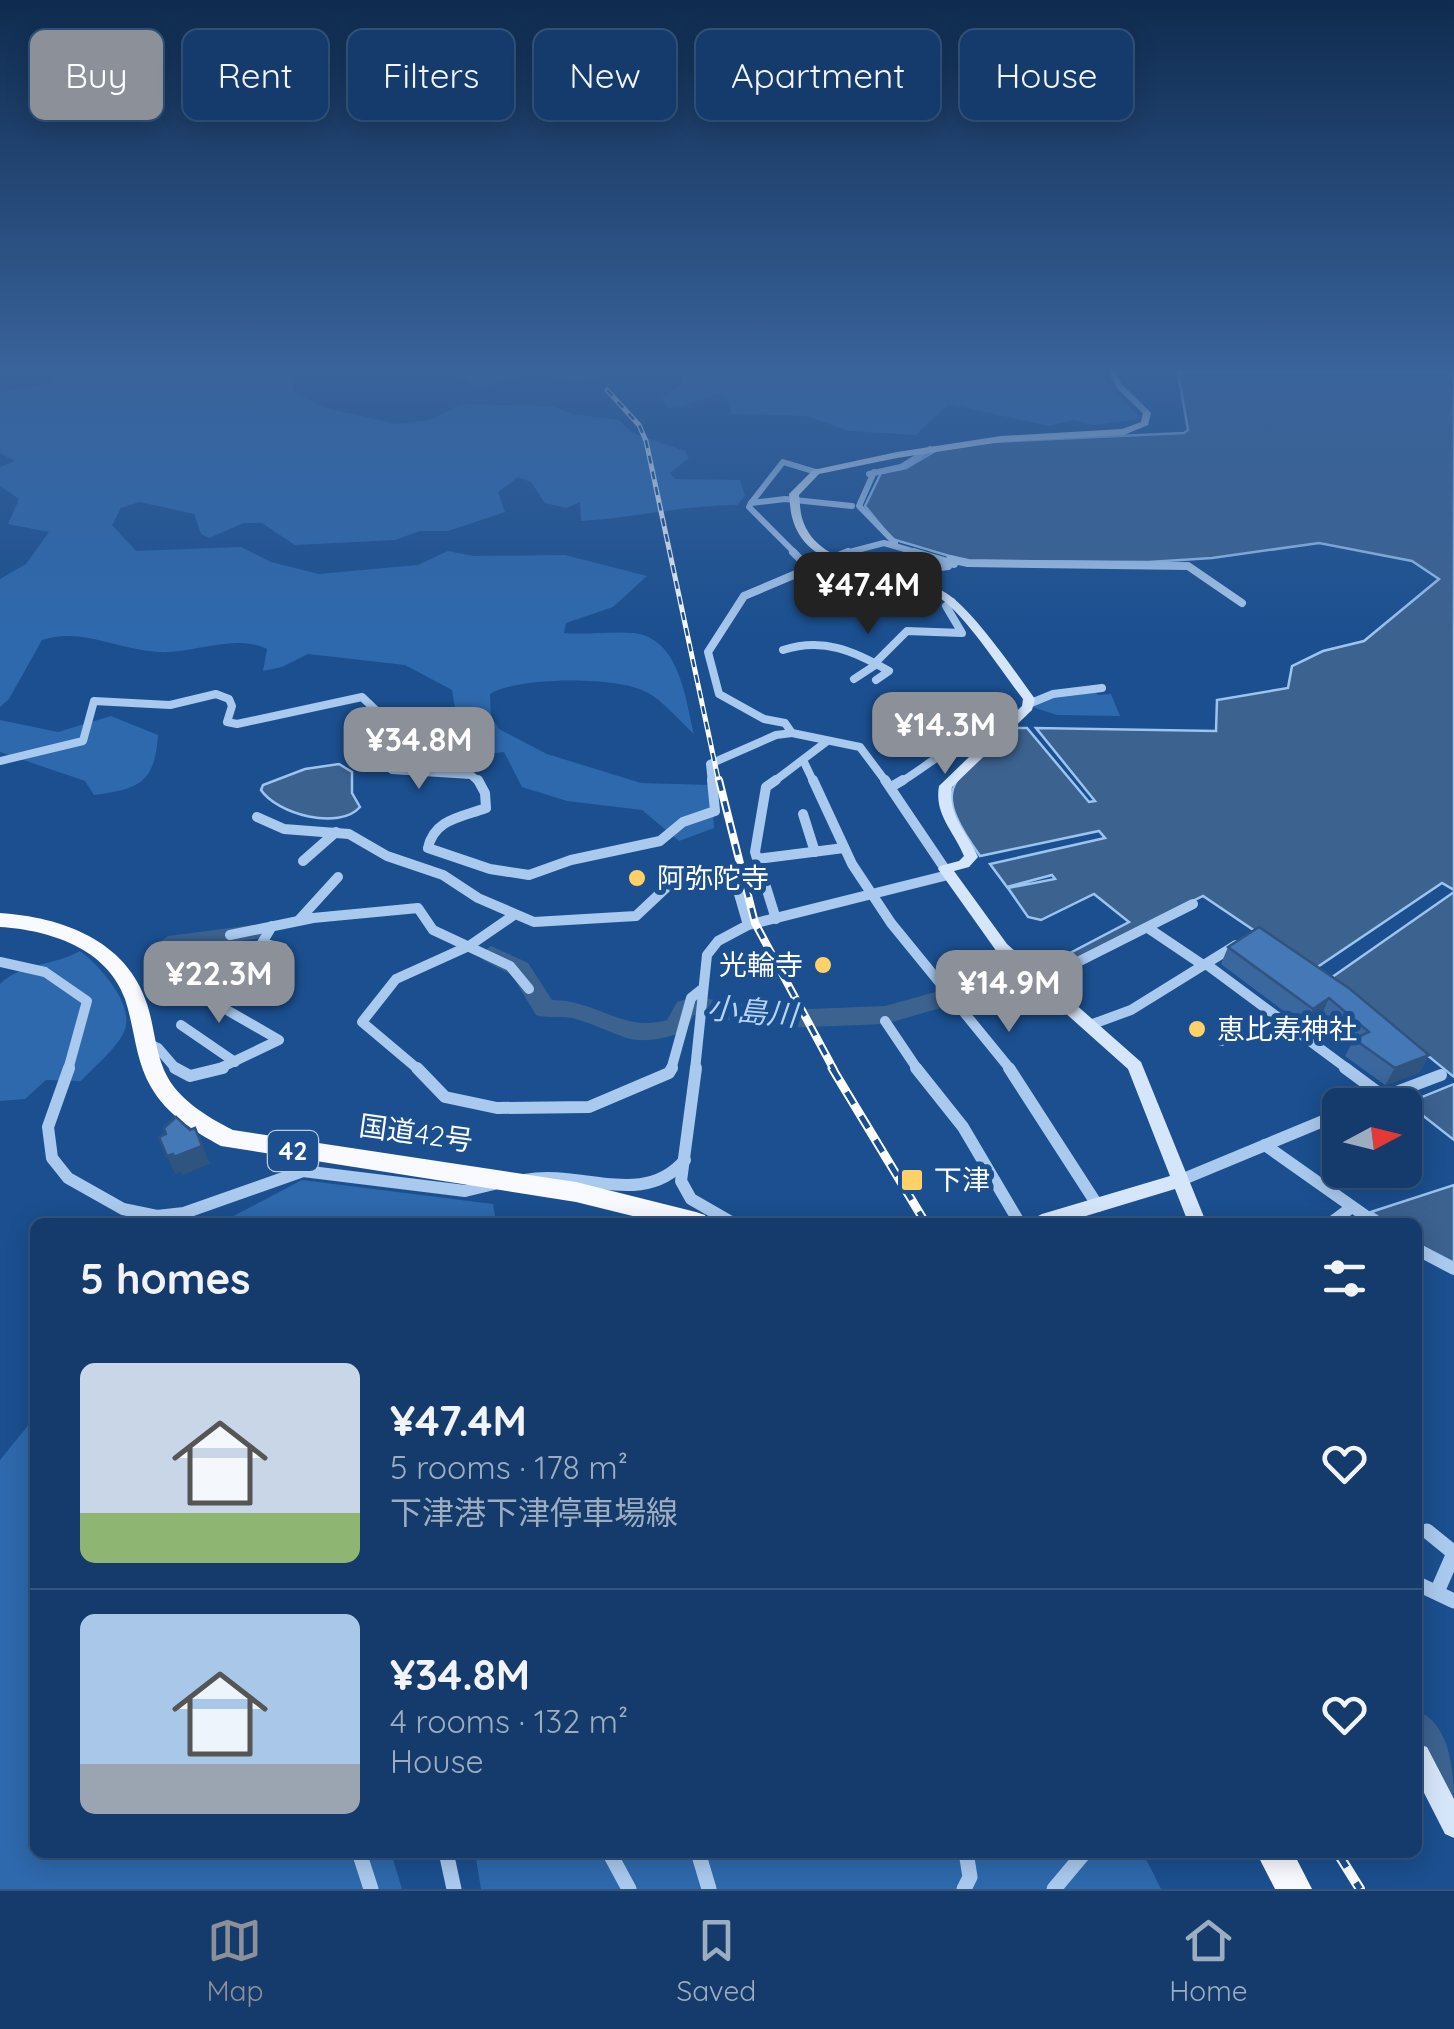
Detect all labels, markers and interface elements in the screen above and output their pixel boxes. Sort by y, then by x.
chip: Buy [30,30,163,120]
chip: Rent [183,30,328,120]
chip: Filters [348,30,514,120]
chip: New [534,30,676,120]
chip: Apartment [696,30,940,120]
chip: House [960,30,1133,120]
pin: ¥47.4M [787,552,949,637]
text: ¥47.4M [816,564,920,604]
pin: ¥14.3M [864,692,1026,777]
text: ¥14.3M [894,704,996,744]
pin: ¥34.8M [338,707,500,792]
text: ¥34.8M [366,719,472,759]
place label: 阿弥陀寺 [657,860,769,895]
marker: 阿弥陀寺 [626,867,648,889]
pin: ¥22.3M [138,941,300,1026]
place label: 光輪寺 [719,947,803,982]
pin: ¥14.9M [928,950,1090,1035]
text: ¥22.3M [166,953,272,993]
marker: 光輪寺 [812,954,834,976]
text: ¥14.9M [958,962,1060,1002]
water label: 小島川 [706,988,802,1034]
place label: 恵比寿神社 [1217,1011,1357,1046]
marker: 恵比寿神社 [1186,1018,1208,1040]
north arrow [1322,1088,1422,1188]
map controls [1322,1088,1422,1188]
street label: 国道42号 [357,1107,475,1158]
road number: 42 [268,1131,318,1171]
place label: 下津 [934,1162,990,1197]
marker: 下津 [899,1167,925,1193]
icon: filters [1317,1251,1372,1306]
text: 5 homes [80,1252,251,1305]
text: ¥47.4M [390,1394,527,1447]
icon: home [160,1403,280,1523]
icon: heart [1317,1436,1372,1491]
text: 5 rooms · 178 m² [390,1447,628,1487]
text: 下津港下津停車場線 [390,1492,678,1532]
text: ¥34.8M [390,1648,530,1701]
icon: home [160,1654,280,1774]
icon: heart [1317,1687,1372,1742]
text: 4 rooms · 132 m² [390,1701,628,1741]
text: House [390,1741,484,1781]
tab: Map [206,1913,264,2008]
tab: Saved [676,1913,756,2008]
tab: Home [1169,1913,1248,2008]

